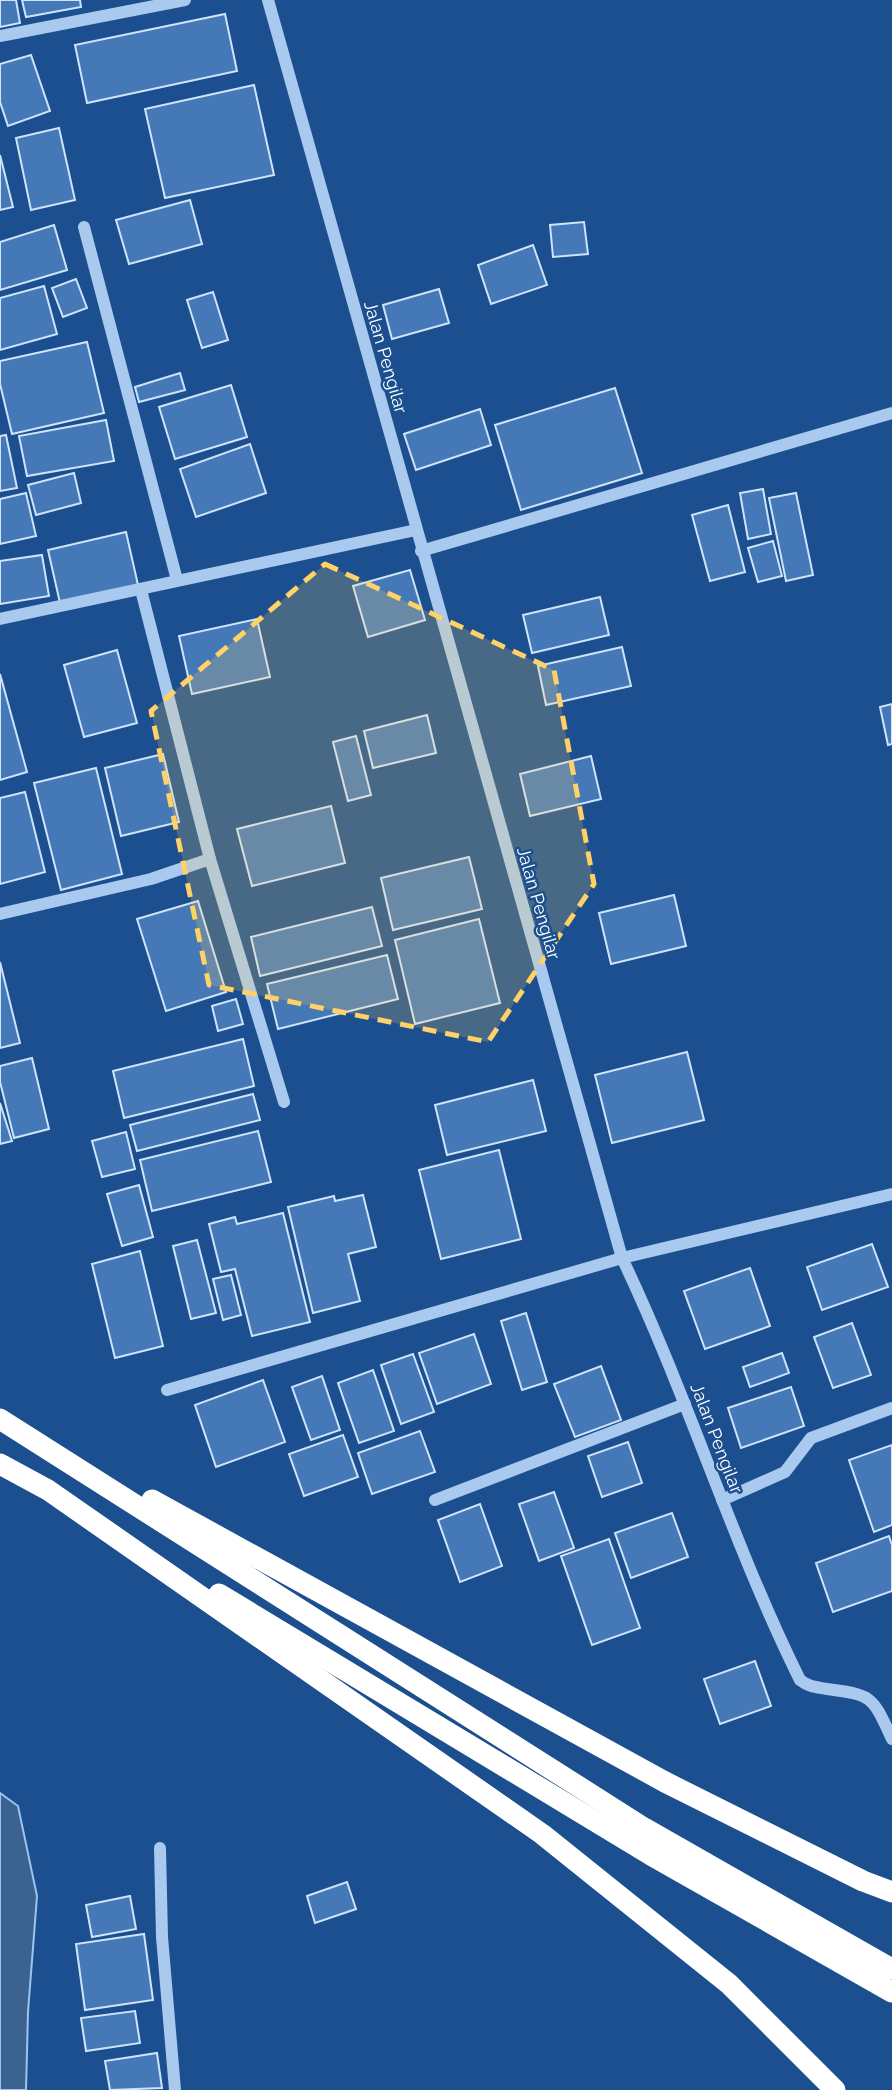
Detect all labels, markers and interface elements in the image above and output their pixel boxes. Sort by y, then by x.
street label: Jalan Pengilar [360,298,412,416]
street label: Jalan Pengilar [513,844,565,962]
street label: Jalan Pengilar [686,1380,748,1497]

